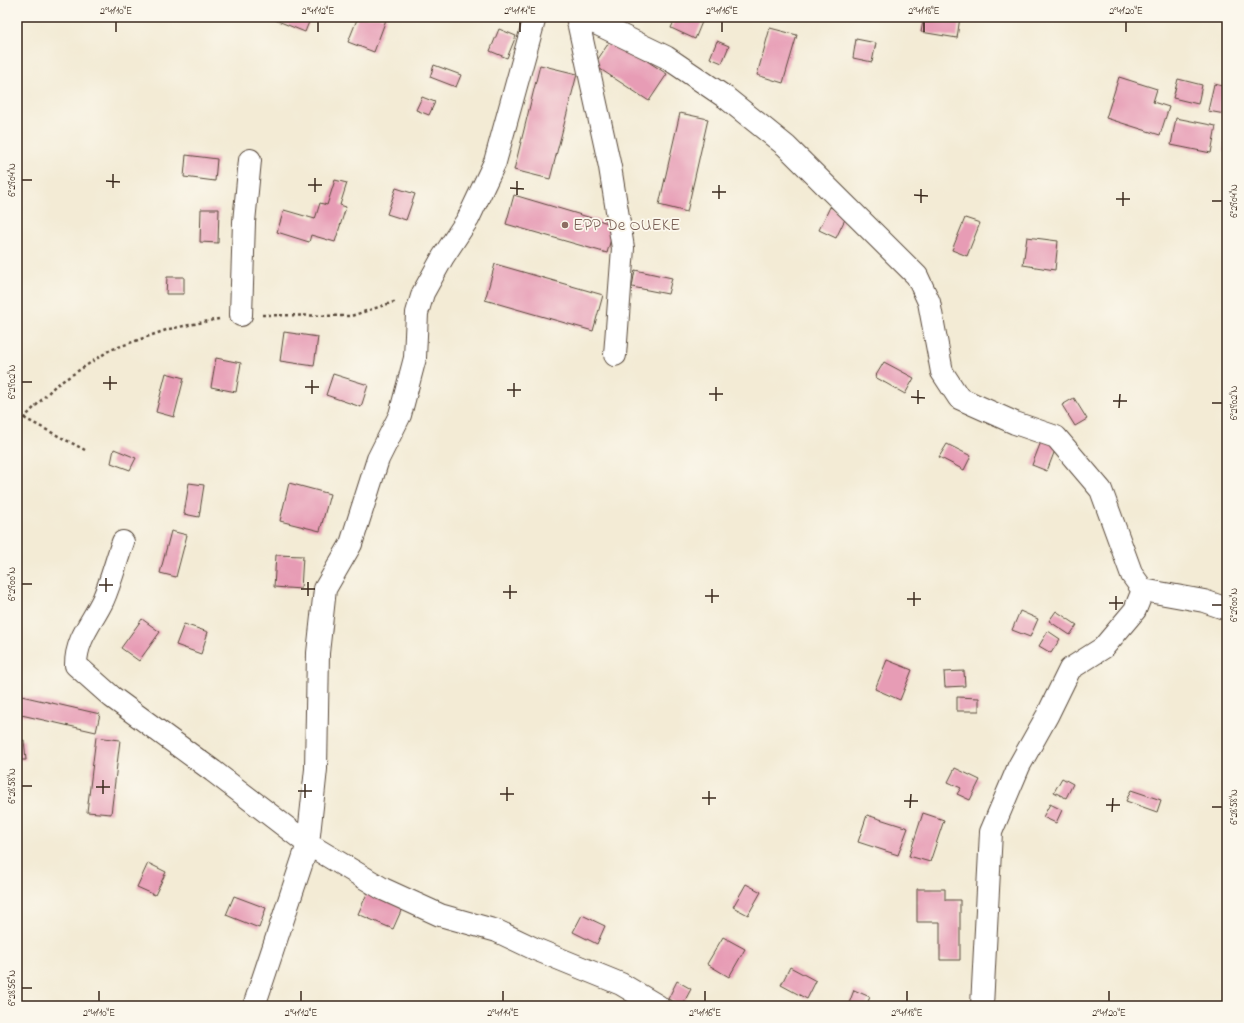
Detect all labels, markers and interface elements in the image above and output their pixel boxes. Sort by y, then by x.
text: 2°41'10"E [100,4,132,19]
text: 2°41'12"E [302,4,334,19]
text: 2°41'14"E [504,4,536,19]
text: 2°41'16"E [706,4,738,19]
text: 2°41'18"E [908,4,940,19]
text: 2°41'20"E [1109,4,1143,19]
text: 6°29'04"N [5,163,20,197]
text: 6°29'04"N [1227,184,1242,218]
place label: EPP De OUEKE [573,213,680,238]
marker: EPP De OUEKE [560,220,570,230]
text: 6°29'02"N [5,365,20,399]
text: 6°29'02"N [1227,386,1242,420]
text: 6°29'00"N [5,567,20,601]
text: 6°29'00"N [1227,588,1242,622]
text: 6°28'58"N [5,768,20,804]
text: 6°28'58"N [1227,789,1242,825]
text: 6°28'56"N [5,970,20,1006]
text: 2°41'10"E [83,1006,115,1021]
text: 2°41'12"E [285,1006,317,1021]
text: 2°41'14"E [487,1006,519,1021]
text: 2°41'16"E [689,1006,721,1021]
text: 2°41'18"E [891,1006,923,1021]
text: 2°41'20"E [1092,1006,1126,1021]

